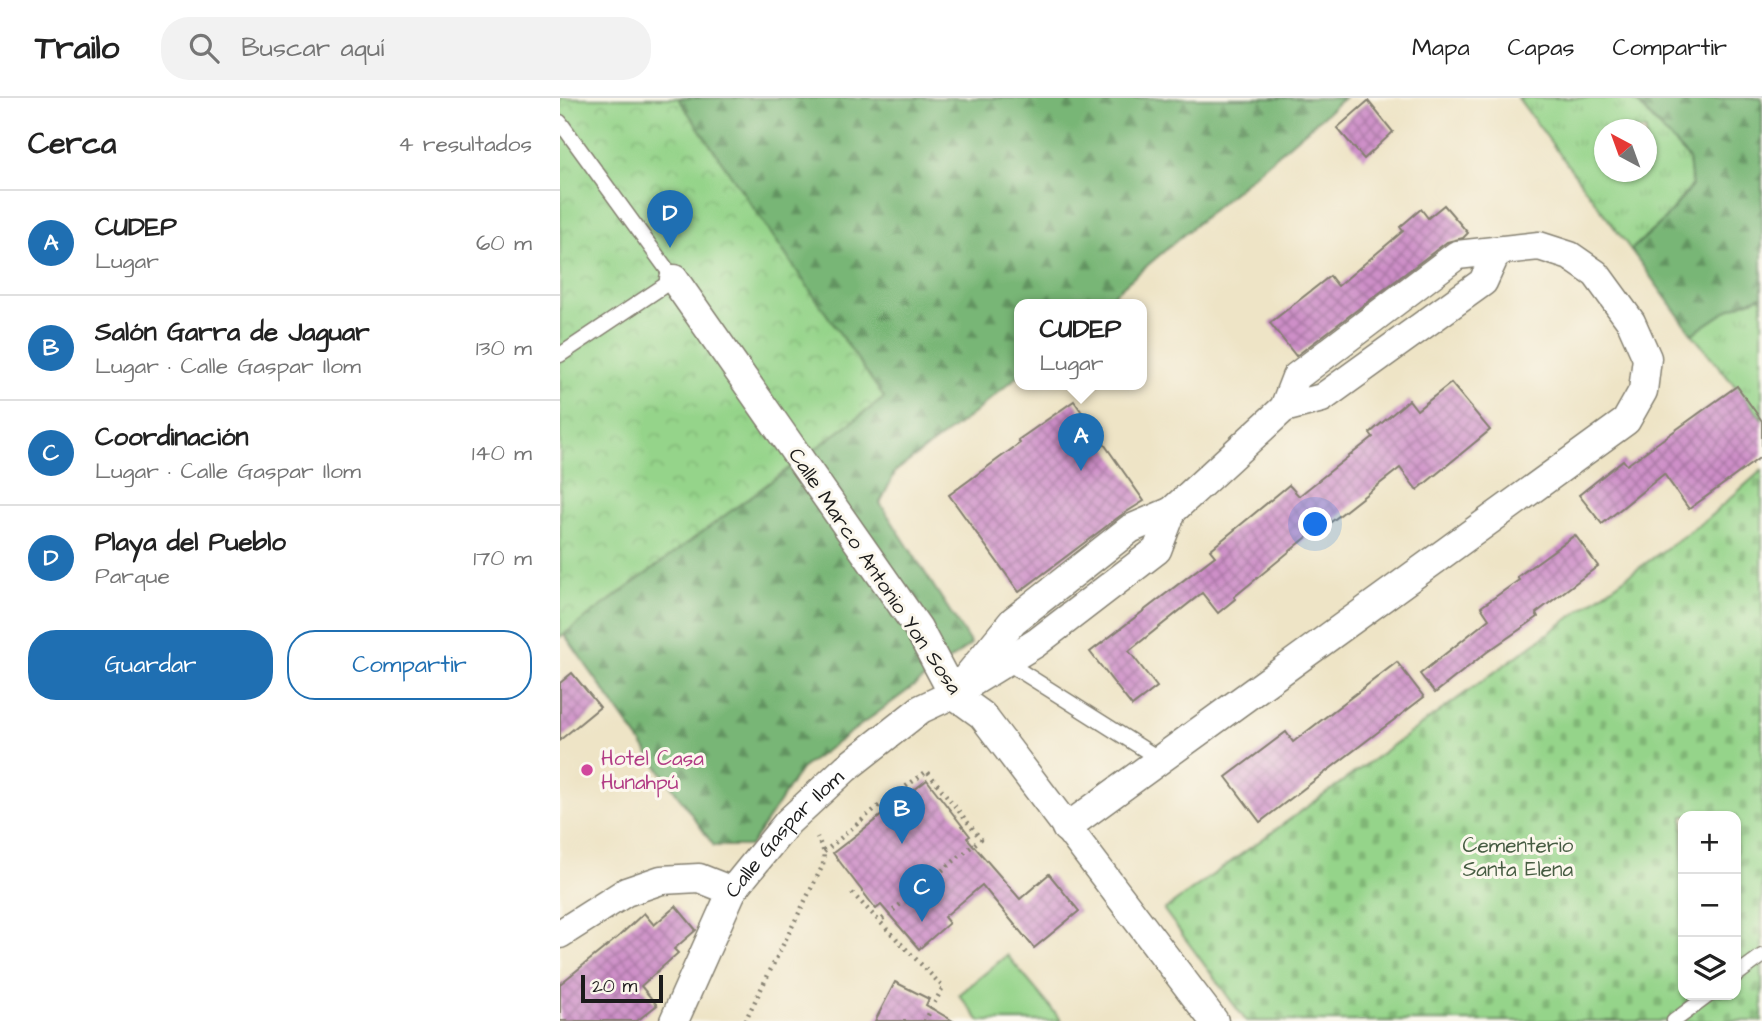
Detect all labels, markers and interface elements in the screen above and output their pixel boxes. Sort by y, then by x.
search box [161,17,651,80]
text: Trailo [35,25,119,71]
icon: search [185,29,223,67]
text: Buscar aquí [241,30,384,66]
text: Mapa [1412,31,1470,65]
text: Capas [1508,31,1574,65]
text: Compartir [1612,31,1727,65]
north arrow [1594,119,1657,182]
text: Cerca [28,123,116,165]
text: 4 resultados [398,128,532,160]
pin: D [647,190,693,248]
text: CUDEP [95,209,177,245]
text: A [44,227,58,259]
text: 60 m [476,227,532,259]
text: Lugar [95,245,159,277]
popup [1014,299,1147,390]
text: CUDEP [1040,311,1121,347]
text: Salón Garra de Jaguar [95,314,370,350]
text: B [43,332,59,364]
text: 130 m [476,332,532,364]
text: Lugar [1040,347,1103,379]
text: Lugar · Calle Gaspar Ilom [95,350,361,382]
pin: A [1058,413,1104,471]
text: Coordinación [95,419,249,455]
text: C [43,437,59,469]
text: 140 m [472,437,532,469]
street label: Calle Marco Antonio Yon Sosa [781,442,969,700]
text: Lugar · Calle Gaspar Ilom [95,455,361,487]
your location [1298,507,1332,541]
text: Playa del Pueblo [95,524,286,560]
text: D [44,542,58,574]
text: 170 m [473,542,532,574]
text: Parque [95,560,170,592]
button: Guardar [28,630,273,700]
button: Compartir [287,630,532,700]
place label: Hotel Casa Hunahpú [601,744,704,798]
marker: Hotel Casa Hunahpú [579,762,595,778]
street label: Calle Gaspar Ilom [718,762,850,904]
pin: B [879,786,925,844]
map controls [1678,811,1741,1000]
button: + [1678,811,1741,874]
park label: Cementerio Santa Elena [1463,831,1574,884]
pin: C [899,864,945,922]
button: − [1678,874,1741,937]
button: layers [1678,937,1741,1000]
scale bar [581,972,663,1004]
text: 20 m [592,973,637,1000]

